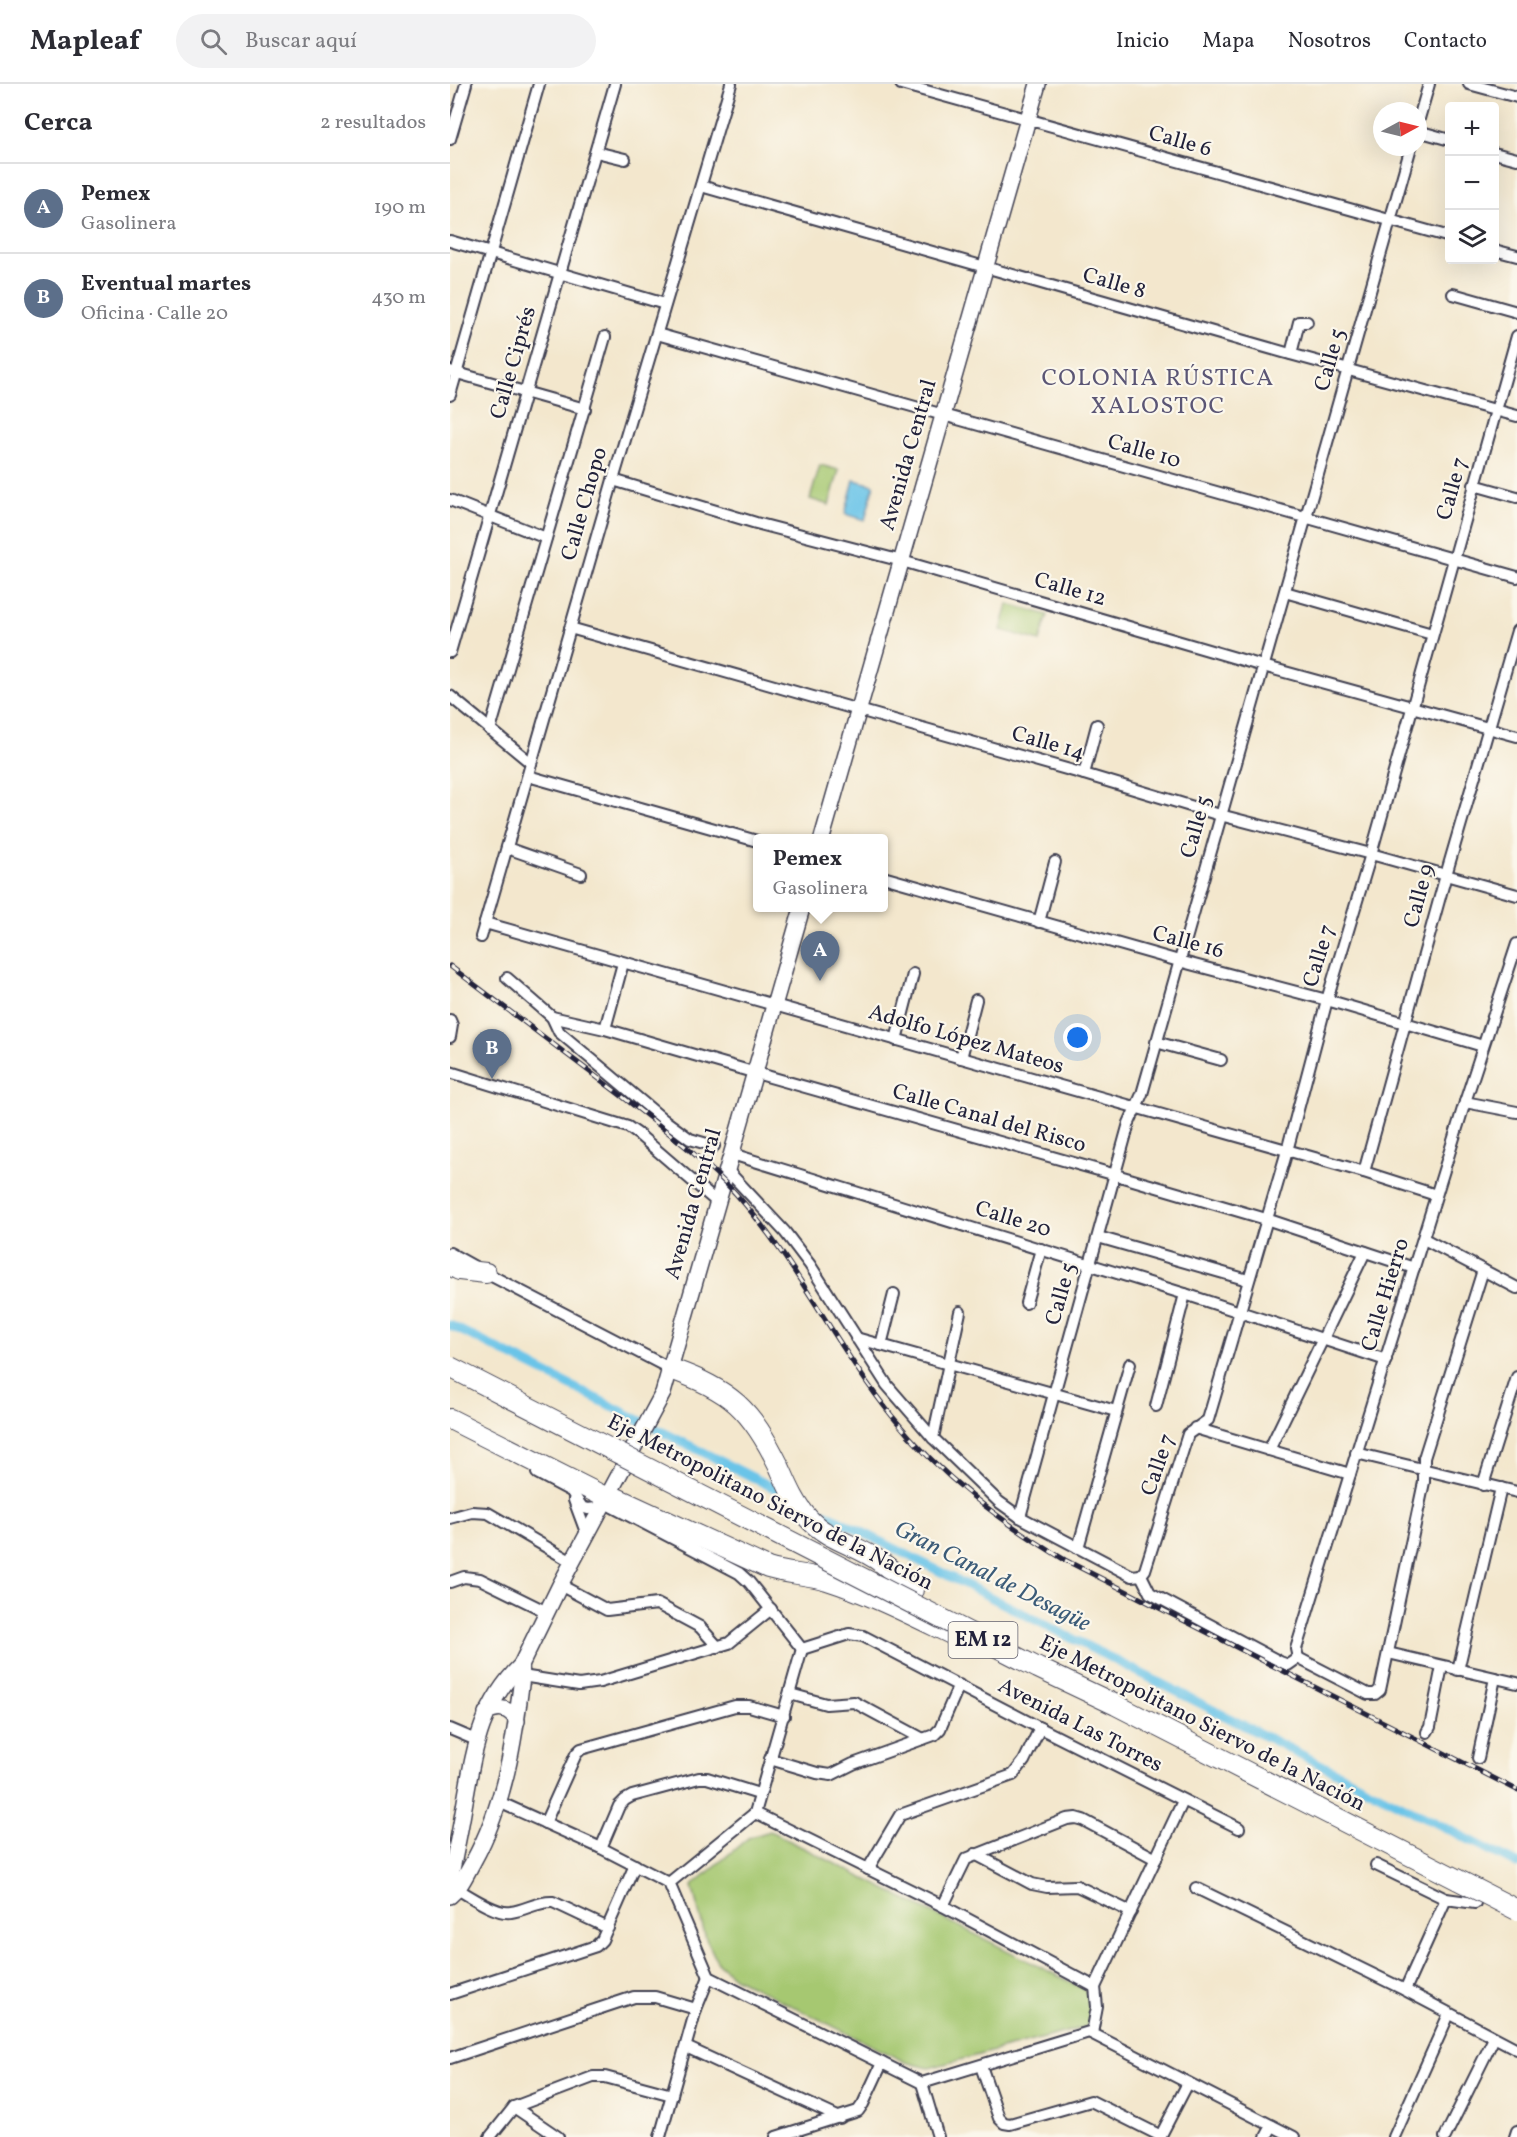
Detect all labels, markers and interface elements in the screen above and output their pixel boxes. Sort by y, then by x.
search box [176,14,596,68]
text: Mapleaf [30,22,140,61]
icon: search [197,25,230,58]
text: Buscar aquí [245,26,357,57]
text: Inicio [1116,27,1169,56]
text: Mapa [1202,27,1255,56]
text: Nosotros [1288,27,1371,56]
text: Contacto [1404,27,1487,56]
north arrow [1373,102,1427,156]
map controls [1445,102,1499,264]
button: + [1445,102,1499,156]
text: Cerca [24,105,93,141]
text: 2 resultados [320,109,426,137]
street label: Calle 6 [1145,118,1215,166]
button: − [1445,156,1499,210]
text: Pemex [81,179,150,210]
text: A [36,194,51,222]
text: 190 m [374,194,426,222]
text: Gasolinera [81,210,176,238]
button: layers [1445,210,1499,264]
street label: Calle 8 [1079,260,1149,308]
text: Eventual martes [81,269,251,300]
text: B [37,284,50,312]
text: 430 m [371,284,426,312]
text: Oficina · Calle 20 [81,300,228,328]
street label: Calle Ciprés [483,303,545,423]
street label: Calle 5 [1307,325,1355,395]
district label: COLONIA RÚSTICA XALOSTOC [1041,362,1275,424]
street label: Avenida Central [873,376,945,534]
street label: Calle 10 [1104,427,1184,477]
street label: Calle Chopo [554,444,616,564]
street label: Calle 7 [1429,454,1477,524]
street label: Calle 12 [1030,565,1110,615]
street label: Calle 14 [1008,719,1088,769]
street label: Calle 5 [1173,792,1221,862]
popup [753,834,888,912]
text: Pemex [773,844,842,875]
street label: Calle 9 [1397,861,1443,931]
text: Gasolinera [773,875,868,903]
street label: Calle 16 [1149,919,1227,967]
street label: Calle 7 [1296,921,1344,991]
pin: A [800,932,839,981]
street label: Adolfo López Mateos [865,997,1067,1083]
your location [1063,1023,1092,1052]
pin: B [472,1030,512,1079]
street label: Calle Canal del Risco [889,1077,1089,1161]
street label: Avenida Central [658,1125,730,1283]
street label: Calle 20 [971,1194,1055,1246]
street label: Calle Hierro [1354,1234,1418,1356]
street label: Calle 5 [1038,1259,1086,1329]
street label: Eje Metropolitano Siervo de la Nación [602,1407,938,1599]
street label: Calle 7 [1134,1430,1184,1500]
water label: Gran Canal de Desagüe [888,1513,1096,1641]
road number: EM 12 [948,1622,1018,1658]
street label: Eje Metropolitano Siervo de la Nación [1034,1628,1370,1820]
street label: Avenida Las Torres [992,1671,1168,1781]

